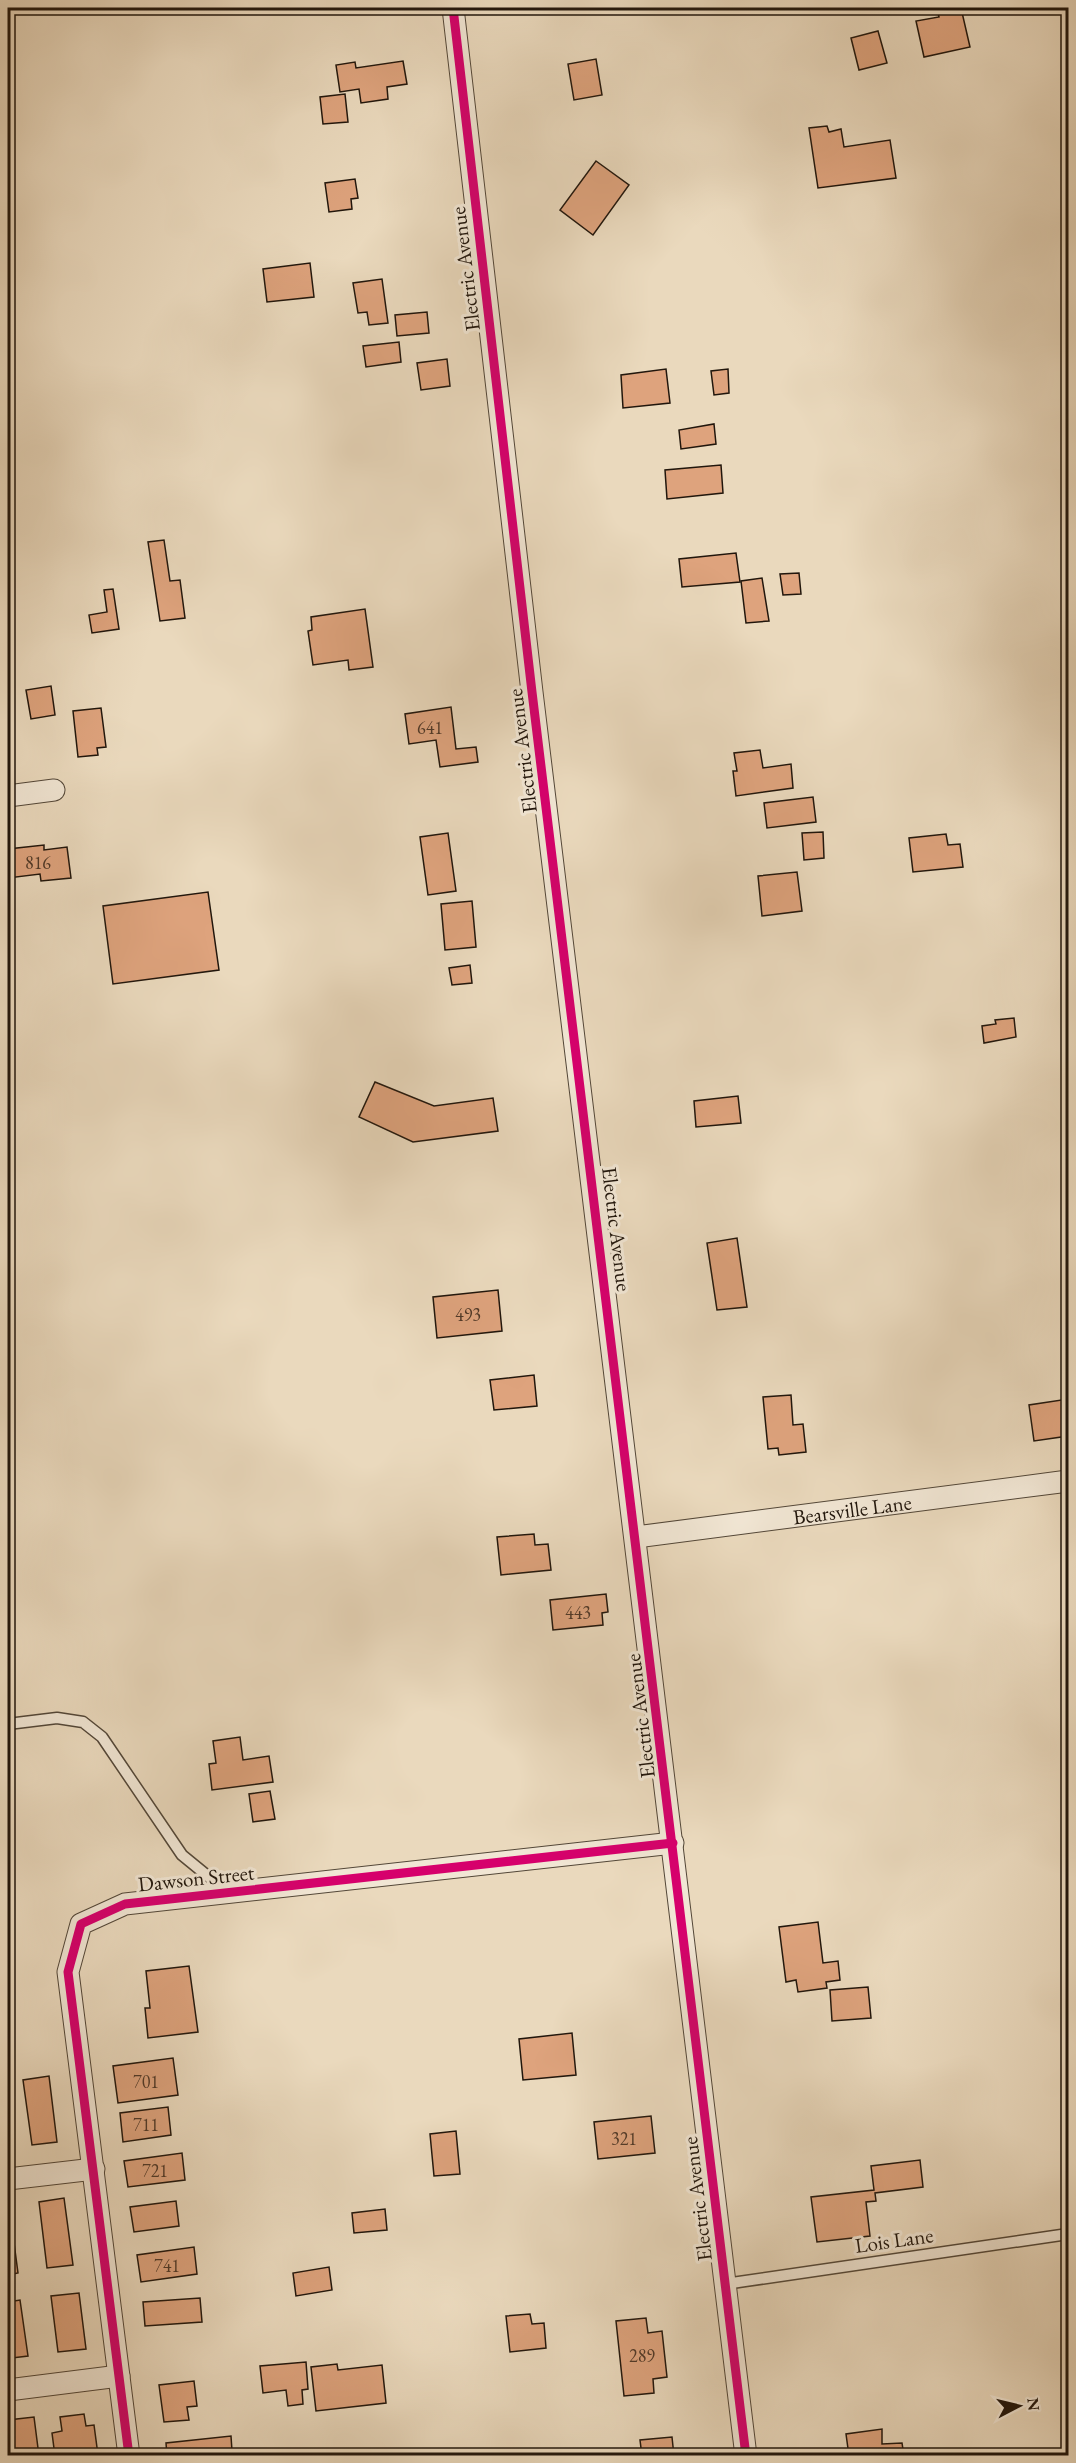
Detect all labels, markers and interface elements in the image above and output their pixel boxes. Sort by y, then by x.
street label: Electric Avenue [444,205,486,333]
street label: Electric Avenue [501,687,543,815]
house number: 641 [417,716,443,739]
house number: 816 [25,851,51,874]
street label: Electric Avenue [596,1165,638,1293]
house number: 493 [455,1303,481,1326]
street label: Bearsville Lane [791,1488,913,1530]
house number: 443 [565,1601,591,1624]
street label: Electric Avenue [619,1652,661,1780]
street label: Dawson Street [137,1858,256,1898]
house number: 701 [133,2070,159,2093]
house number: 711 [133,2113,159,2136]
house number: 321 [611,2127,637,2150]
street label: Electric Avenue [676,2135,718,2263]
house number: 721 [142,2159,168,2182]
street label: Lois Lane [853,2221,935,2259]
house number: 741 [154,2254,180,2277]
house number: 289 [629,2344,655,2367]
north arrow [989,2376,1049,2436]
text: N [1022,2397,1045,2412]

